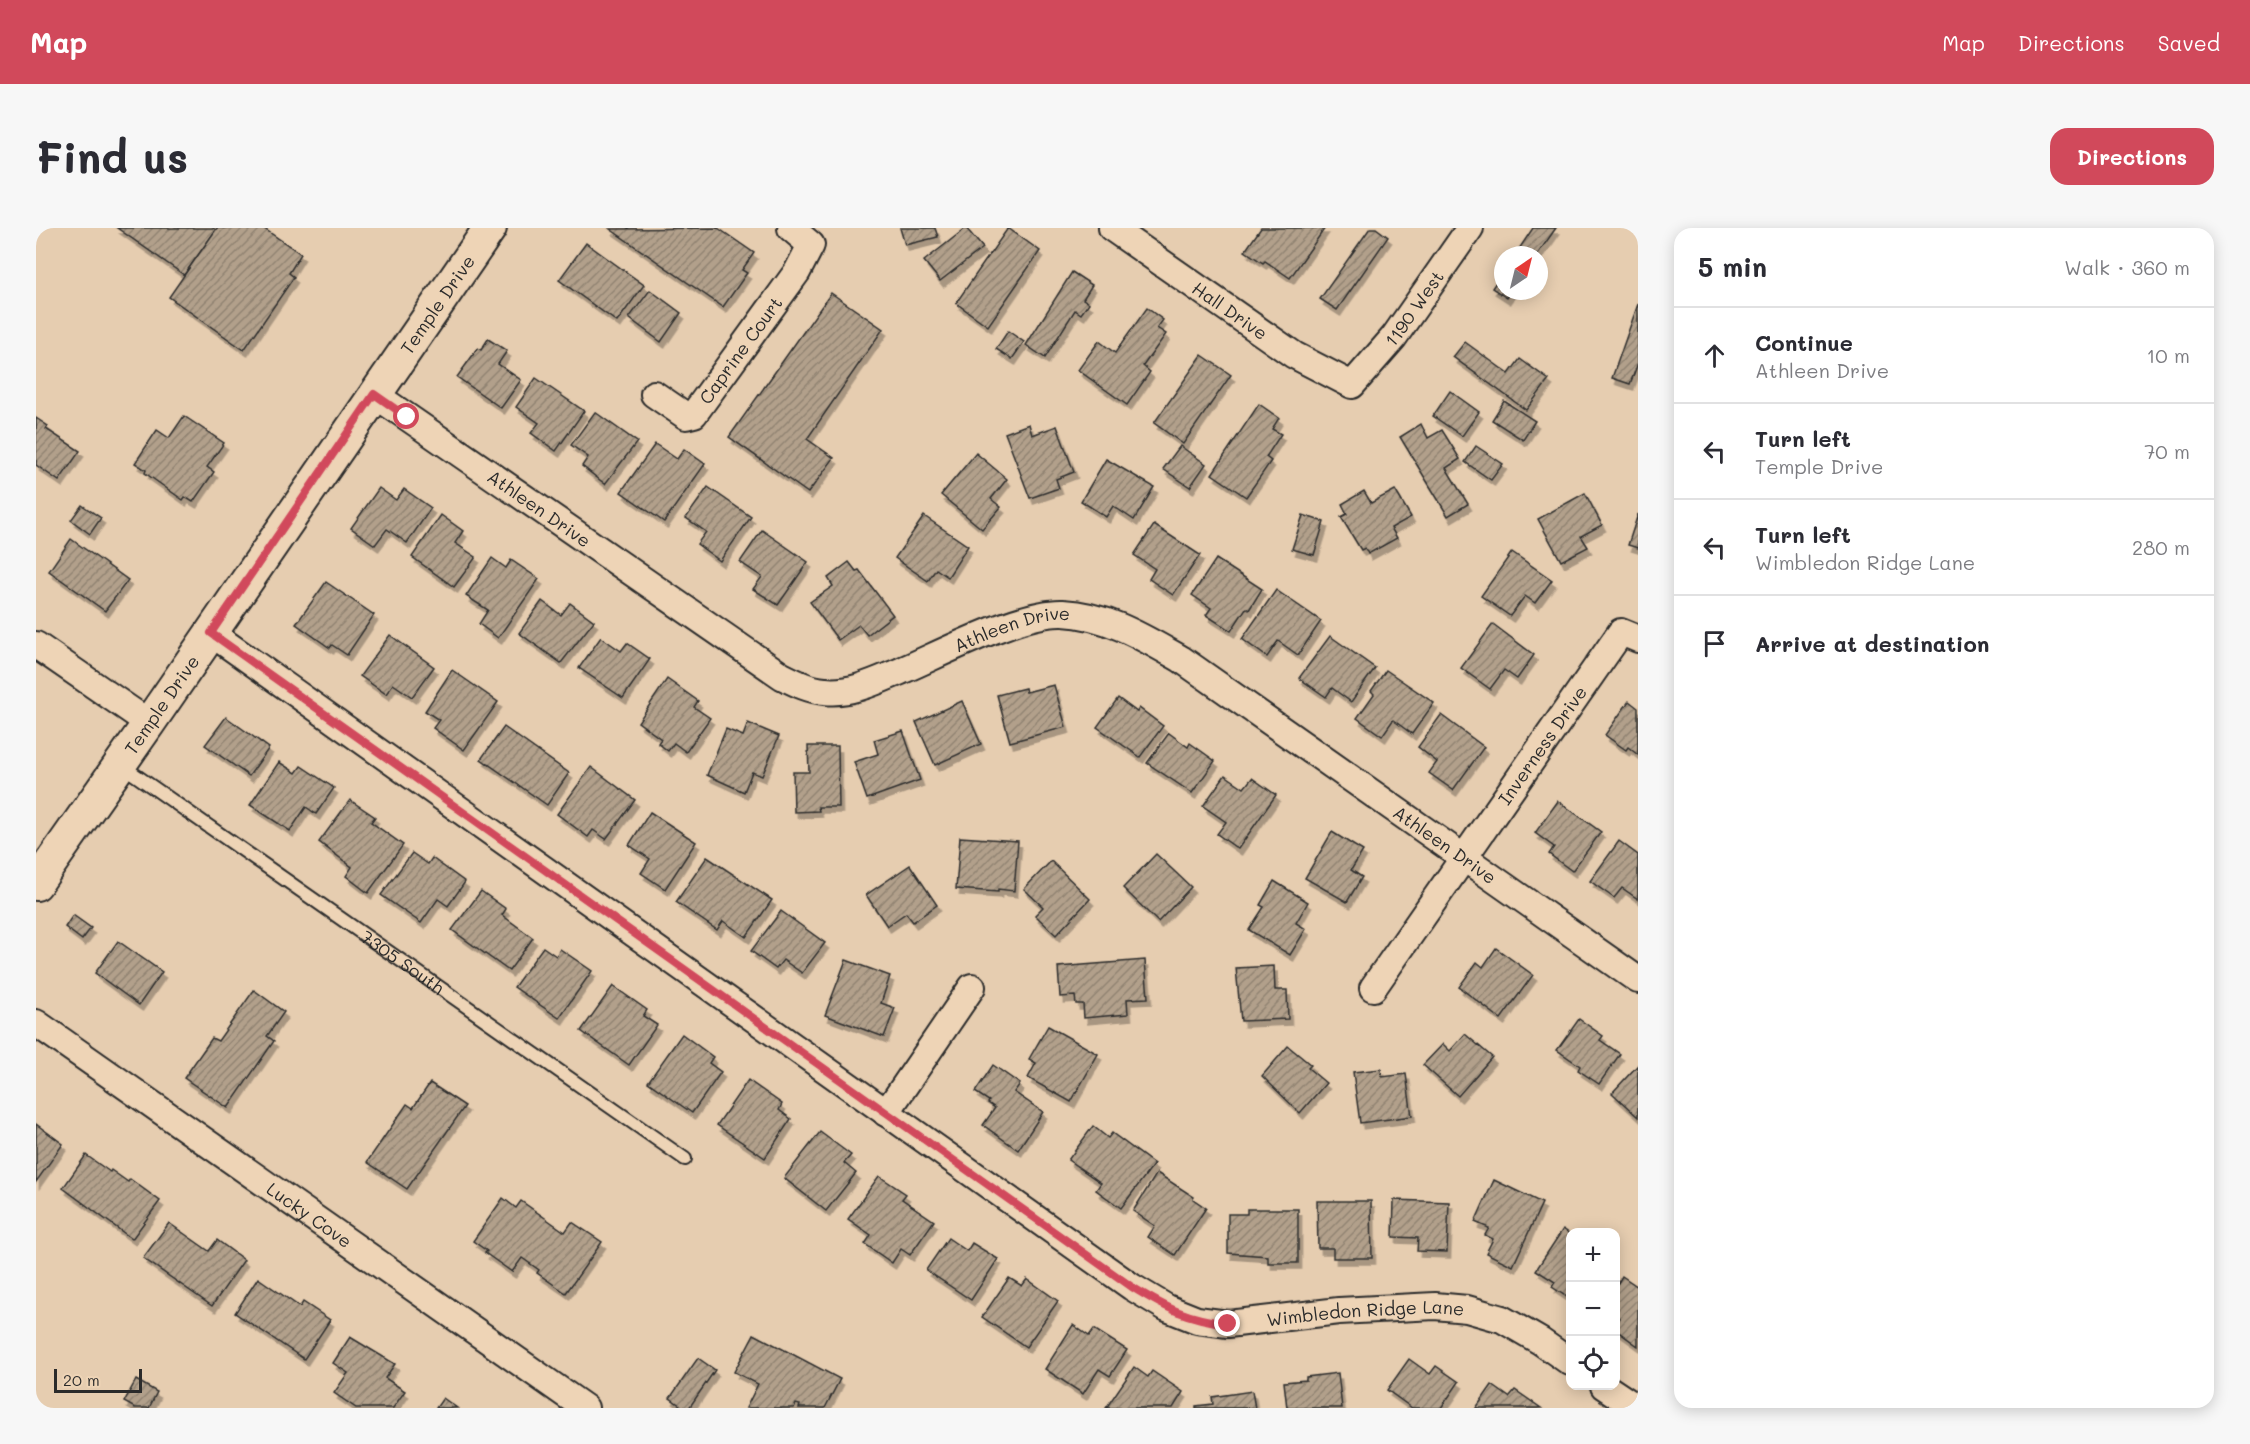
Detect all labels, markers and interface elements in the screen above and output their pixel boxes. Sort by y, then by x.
text: Map [30,24,87,60]
text: Map [1942,29,1985,56]
text: Directions [2018,29,2125,56]
text: Saved [2158,29,2220,56]
button: Directions [2050,128,2214,185]
text: Find us [36,129,188,184]
north arrow [1494,246,1548,300]
street label: Temple Drive [395,250,480,359]
text: 5 min [1698,250,1767,284]
text: Walk · 360 m [2064,254,2190,280]
street label: 1190 West [1379,266,1449,351]
street label: Hall Drive [1188,276,1272,345]
street label: Caprine Court [693,292,787,409]
text: Continue [1755,328,1853,357]
icon: ahead [1698,339,1731,372]
text: 10 m [2146,342,2190,368]
text: Athleen Drive [1755,357,1889,383]
route start [393,403,419,429]
text: Turn left [1755,424,1851,453]
icon: left [1698,435,1731,468]
text: 70 m [2144,438,2190,464]
text: Temple Drive [1755,453,1883,479]
street label: Athleen Drive [483,464,596,552]
text: Turn left [1755,520,1851,549]
icon: left [1698,531,1731,564]
text: 280 m [2132,534,2190,560]
text: Wimbledon Ridge Lane [1755,549,1975,575]
street label: Athleen Drive [950,601,1071,657]
icon: arrive [1698,627,1731,660]
text: Arrive at destination [1755,629,1990,658]
street label: Temple Drive [119,650,204,759]
street label: Inverness Drive [1492,681,1592,809]
street label: Athleen Drive [1389,800,1501,889]
street label: 7305 South [356,924,450,1000]
street label: Lucky Cove [262,1177,357,1253]
map controls [1566,1228,1620,1390]
button: + [1566,1228,1620,1282]
button: − [1566,1282,1620,1336]
street label: Wimbledon Ridge Lane [1265,1294,1465,1331]
route end [1214,1310,1240,1336]
button: locate [1566,1336,1620,1390]
scale bar [54,1366,142,1394]
text: 20 m [63,1369,100,1390]

